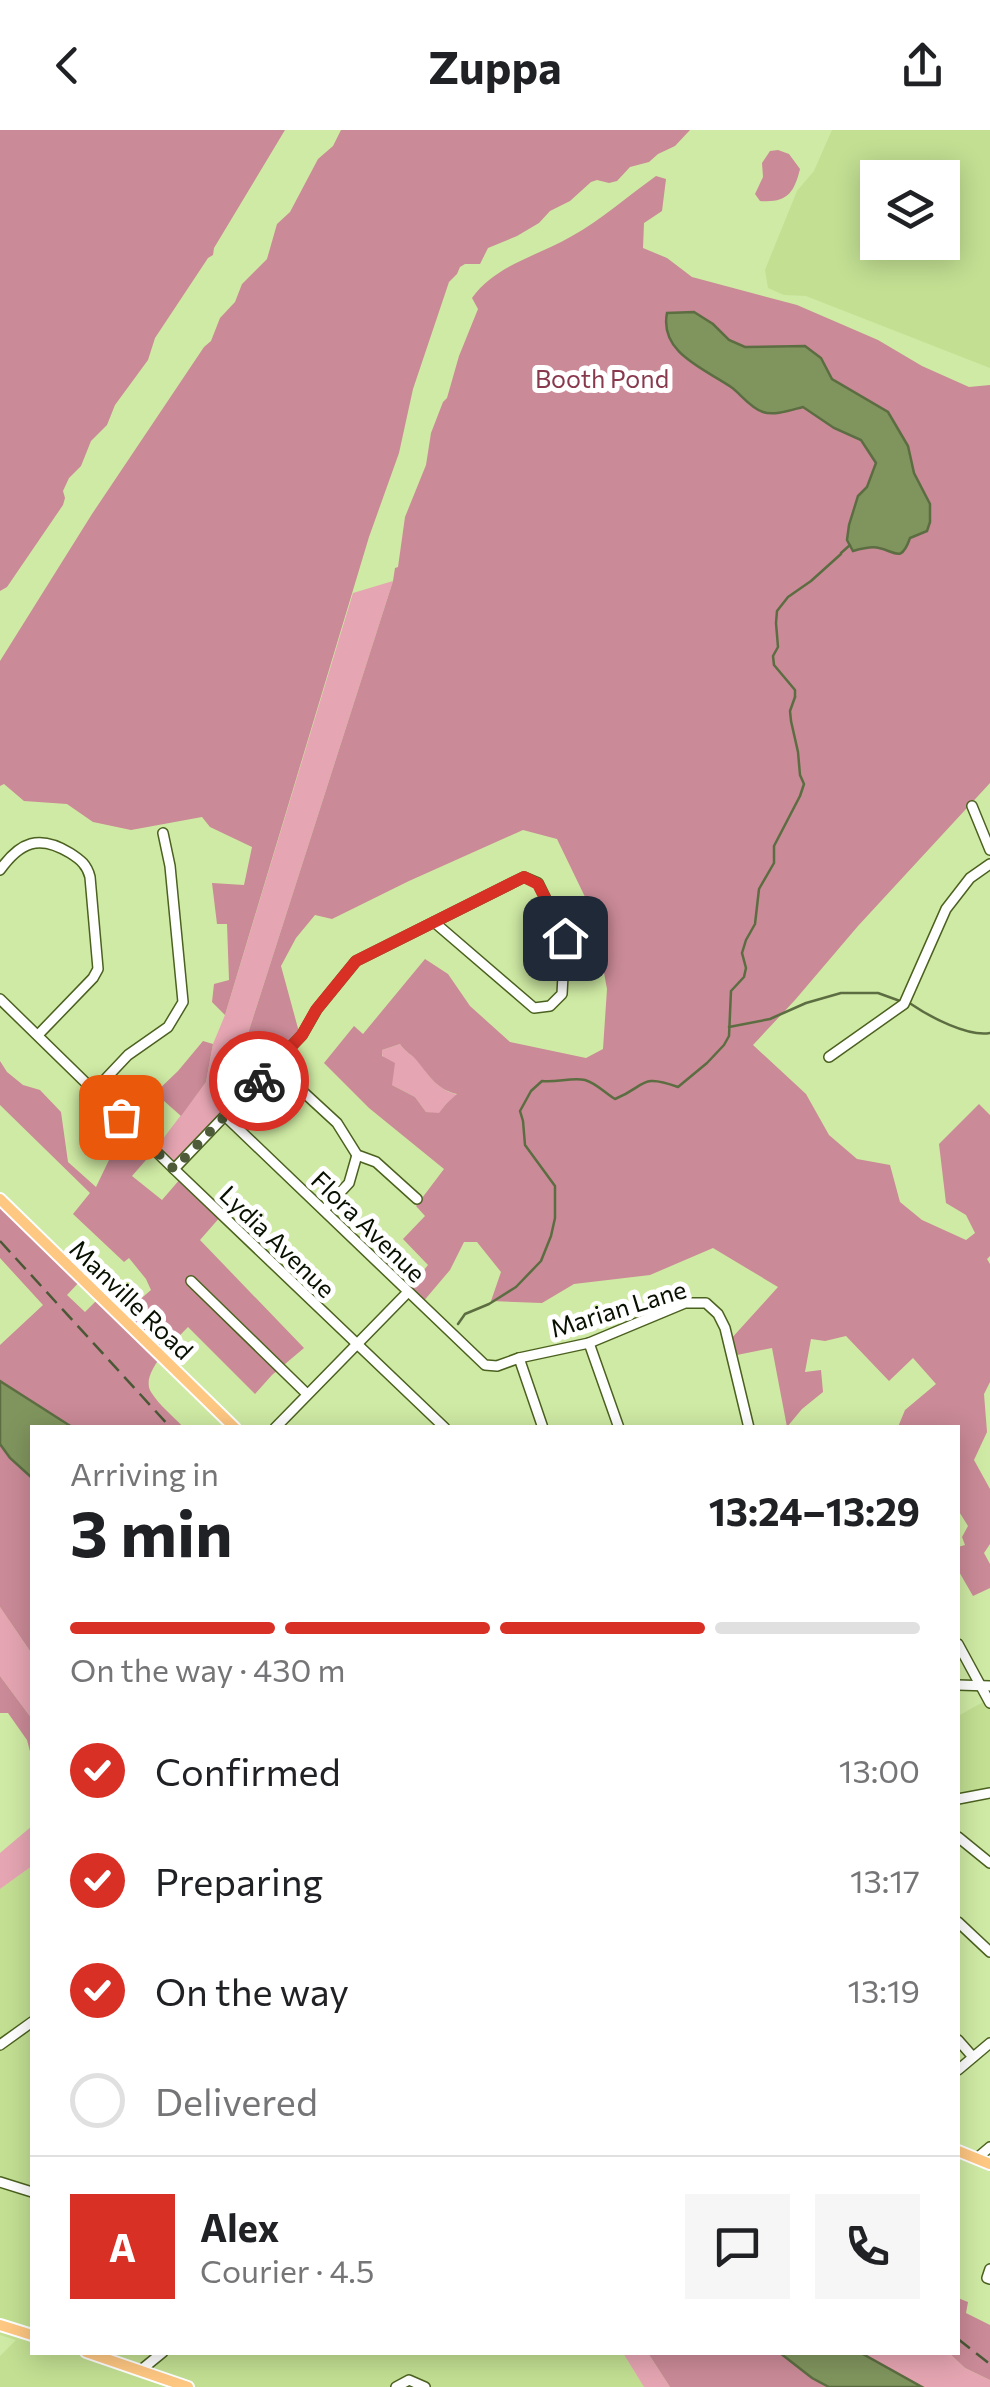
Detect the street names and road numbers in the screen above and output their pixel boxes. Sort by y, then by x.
street label: Flora Avenue [306,1164,432,1288]
street label: Lydia Avenue [214,1179,342,1303]
street label: Manville Road [64,1233,200,1365]
street label: Marian Lane [547,1273,689,1343]

